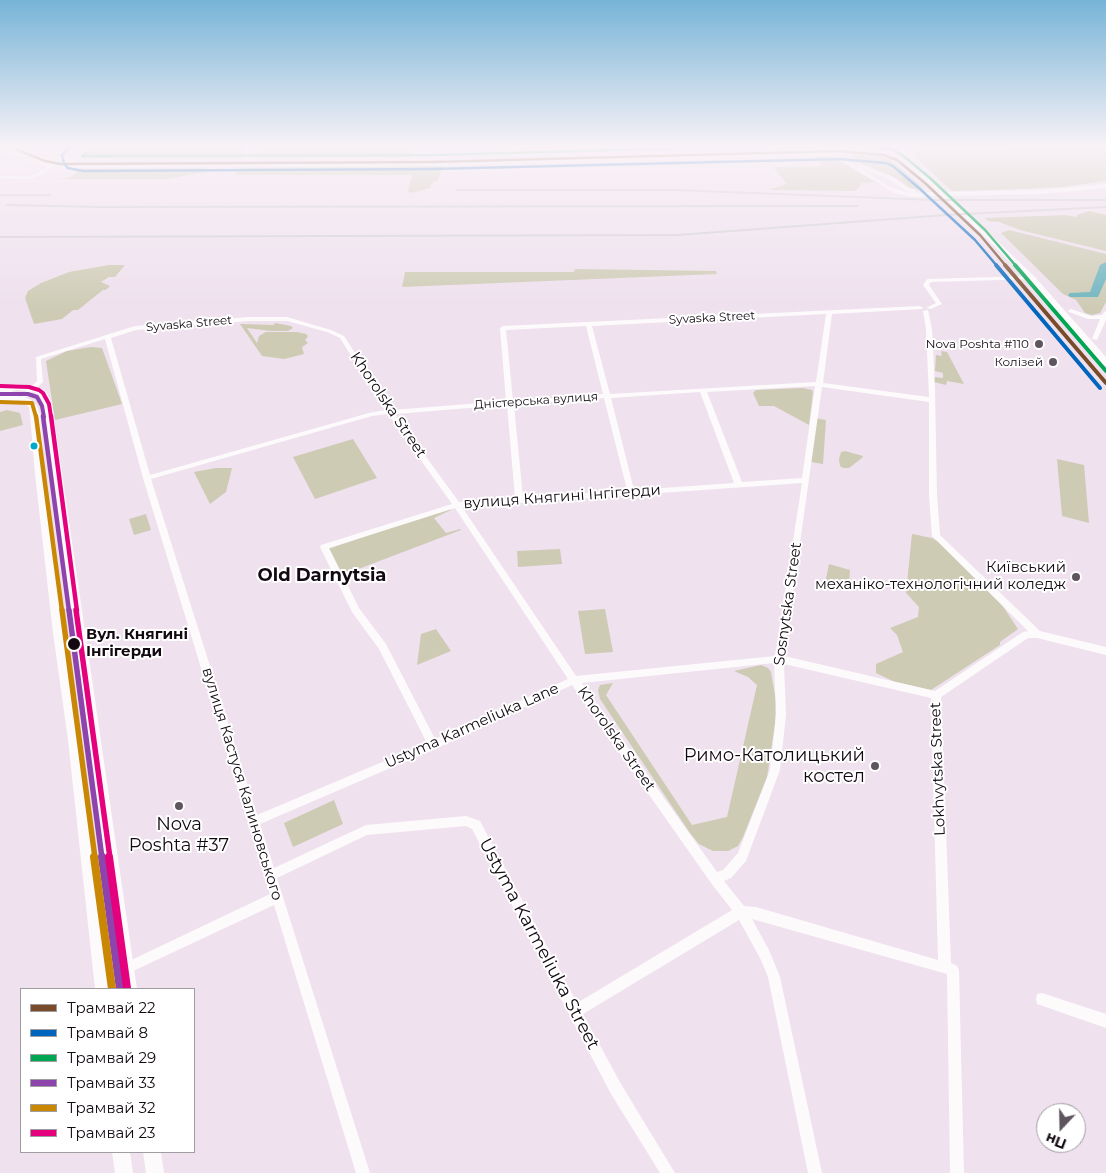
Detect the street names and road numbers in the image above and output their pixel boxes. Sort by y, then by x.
street label: Syvaska Street [668,309,756,327]
street label: Syvaska Street [145,313,233,335]
street label: Khorolska Street [346,349,430,461]
street label: Дністерська вулиця [474,389,598,413]
street label: вулиця Княгині Інгігерди [463,481,661,513]
street label: Sosnytska Street [770,541,806,667]
street label: вулиця Кастуся Калиновського [198,665,286,903]
street label: Ustyma Karmeliuka Lane [382,679,562,773]
street label: Khorolska Street [573,683,659,795]
street label: Lokhvytska Street [927,702,949,836]
street label: Ustyma Karmeliuka Street [474,835,604,1053]

